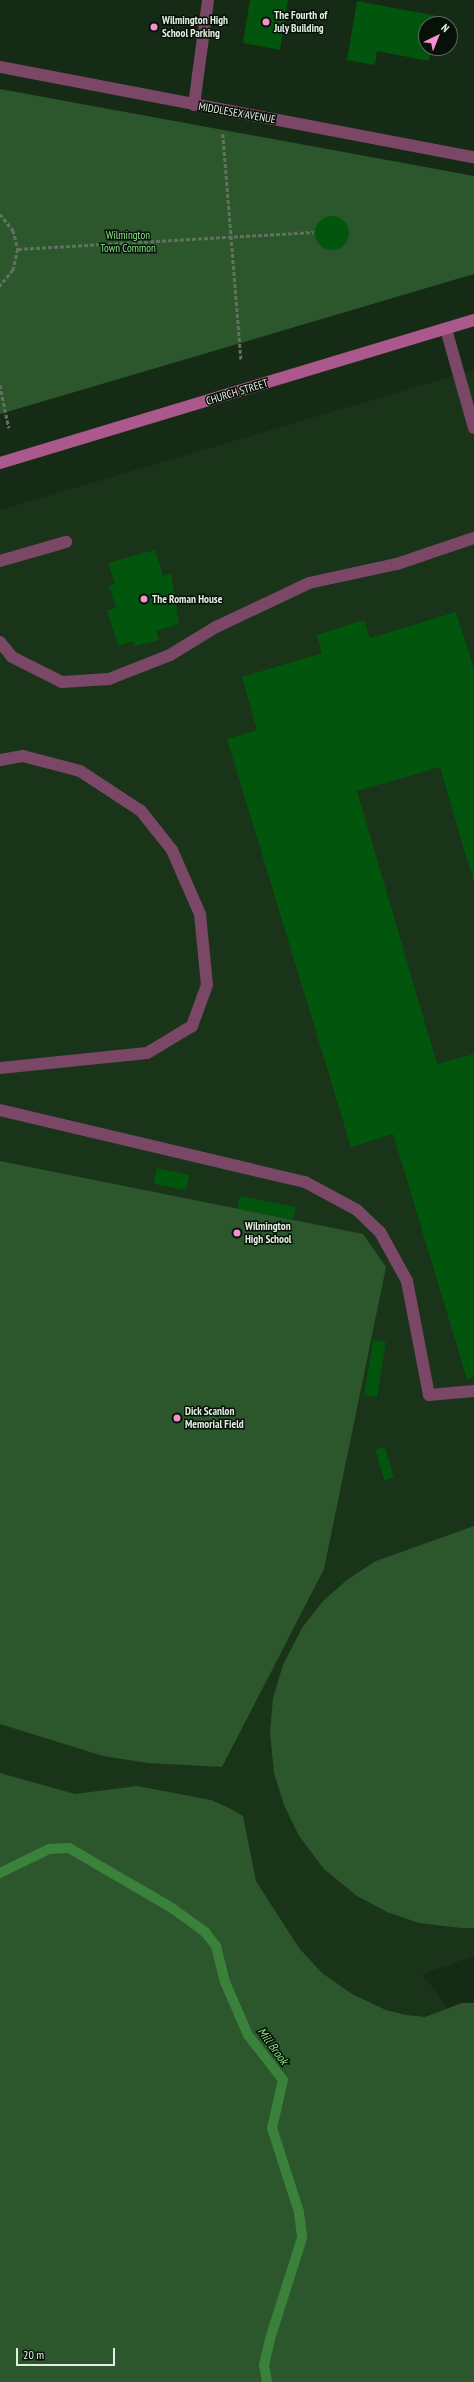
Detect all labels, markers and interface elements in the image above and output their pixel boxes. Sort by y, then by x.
place label: The Fourth of July Building [274,9,327,35]
place label: Wilmington High School Parking [162,14,228,40]
north arrow [418,16,458,56]
marker: The Fourth of July Building [261,17,271,27]
text: N [439,21,452,35]
marker: Wilmington High School Parking [149,22,159,32]
street label: MIDDLESEX AVENUE [197,100,277,126]
park label: Wilmington Town Common [100,229,156,255]
street label: CHURCH STREET [204,376,270,408]
place label: The Roman House [152,592,222,606]
marker: The Roman House [139,594,149,604]
place label: Wilmington High School [245,1220,291,1246]
marker: Wilmington High School [232,1228,242,1238]
place label: Dick Scanlon Memorial Field [185,1405,244,1431]
marker: Dick Scanlon Memorial Field [172,1413,182,1423]
water label: Mill Brook [255,2025,291,2067]
scale bar [18,2340,117,2366]
text: 20 m [23,2347,44,2362]

